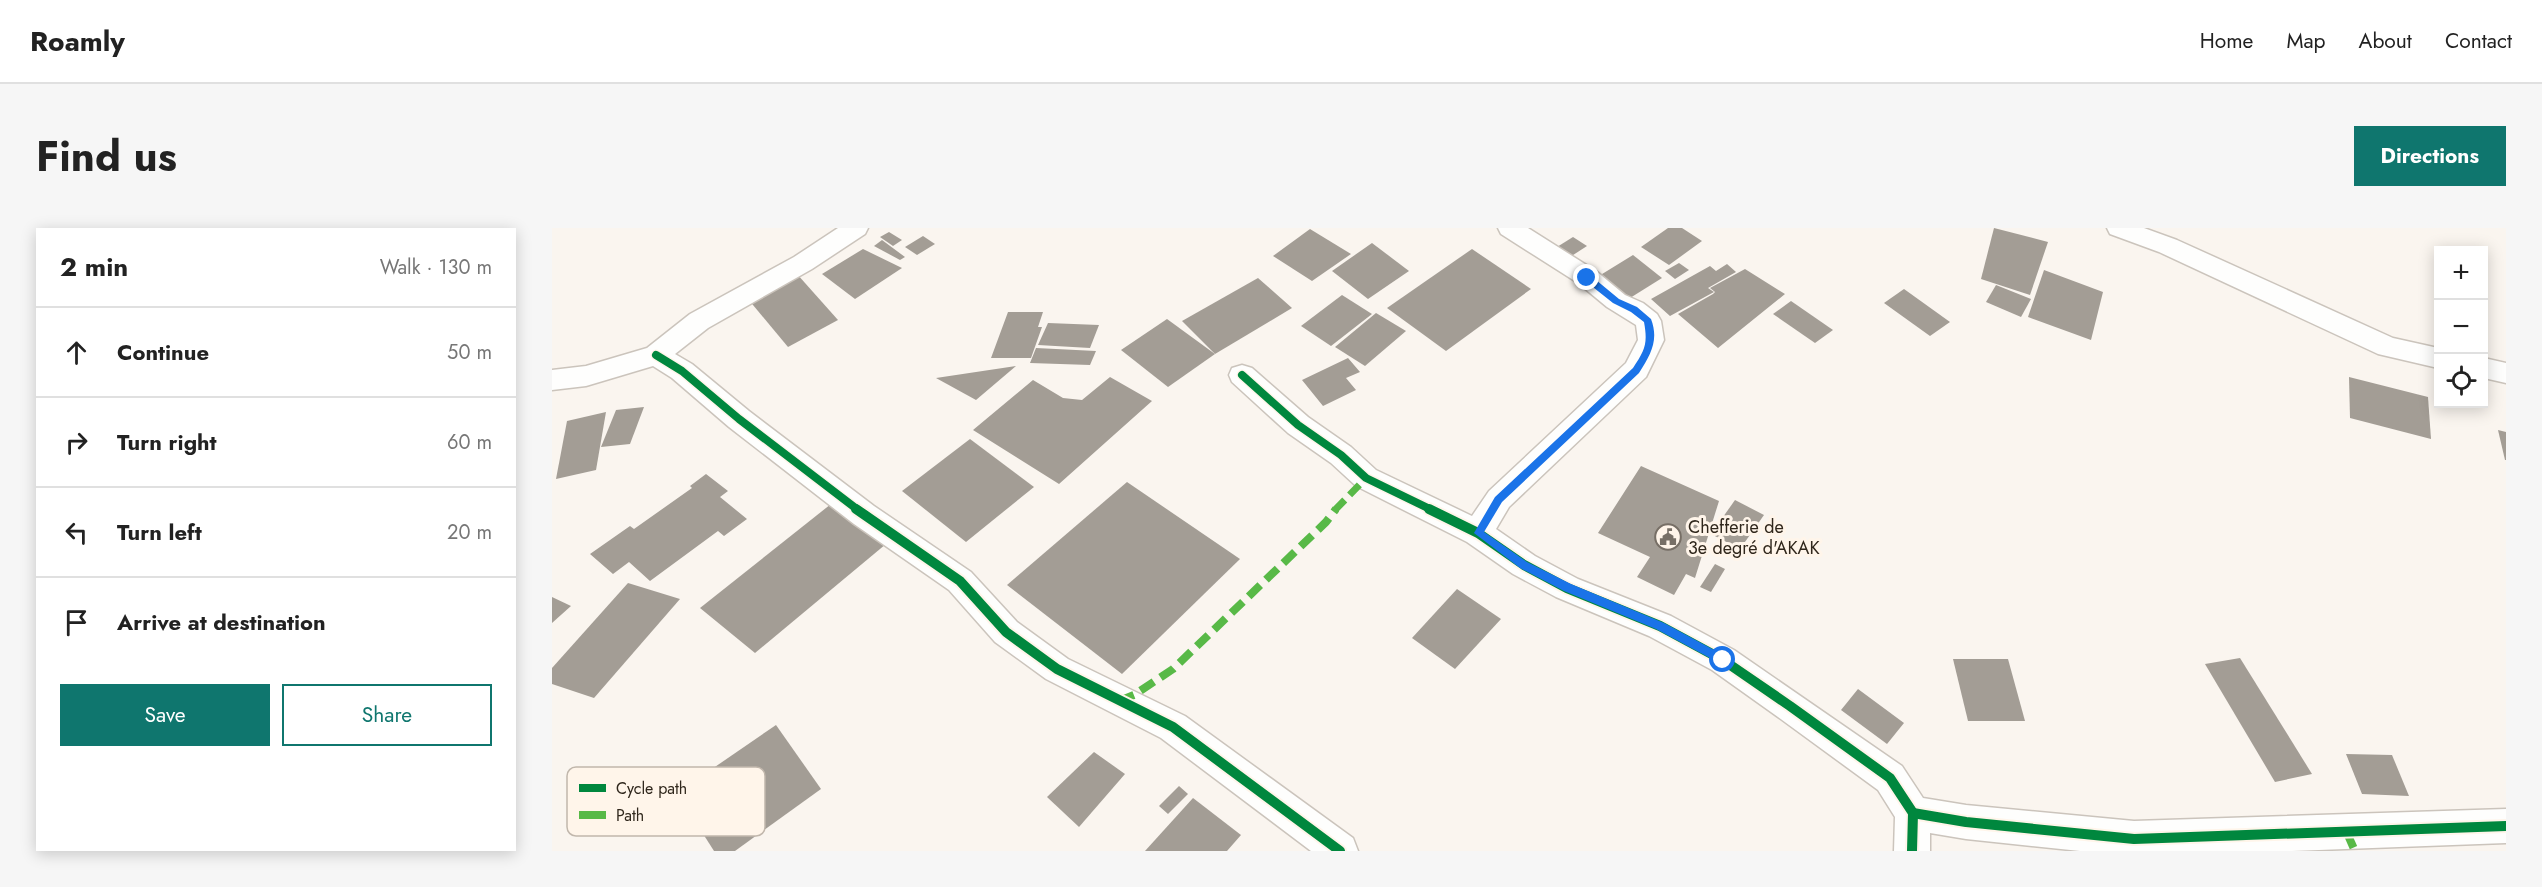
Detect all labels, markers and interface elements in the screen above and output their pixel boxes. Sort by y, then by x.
text: Roamly [30,21,125,62]
text: Home [2200,26,2253,56]
text: Map [2286,26,2326,56]
text: About [2359,26,2412,56]
text: Contact [2445,26,2512,56]
text: Find us [36,126,177,187]
button: Directions [2354,126,2506,186]
map controls [2434,246,2488,408]
button: + [2434,246,2488,300]
text: 2 min [60,248,128,286]
text: Walk · 130 m [380,253,492,282]
route end [1573,264,1599,290]
button: − [2434,300,2488,354]
icon: ahead [60,336,93,369]
text: Continue [117,336,209,368]
text: 50 m [447,338,492,367]
button: locate [2434,354,2488,408]
icon: right [60,426,93,459]
text: Turn right [117,426,217,458]
text: 60 m [447,428,492,457]
place label: Chefferie de 3e degré d'AKAK [1688,514,1820,561]
icon: left [60,516,93,549]
text: Turn left [117,516,202,548]
text: 20 m [447,518,492,547]
public building icon: Chefferie de 3e degré d'AKAK [1653,522,1683,552]
icon: arrive [60,606,93,639]
text: Arrive at destination [117,606,326,638]
route start [1709,646,1735,672]
button: Save [60,684,270,746]
button: Share [282,684,492,746]
legend [567,767,765,836]
text: Cycle path [616,777,687,800]
text: Path [616,804,644,827]

